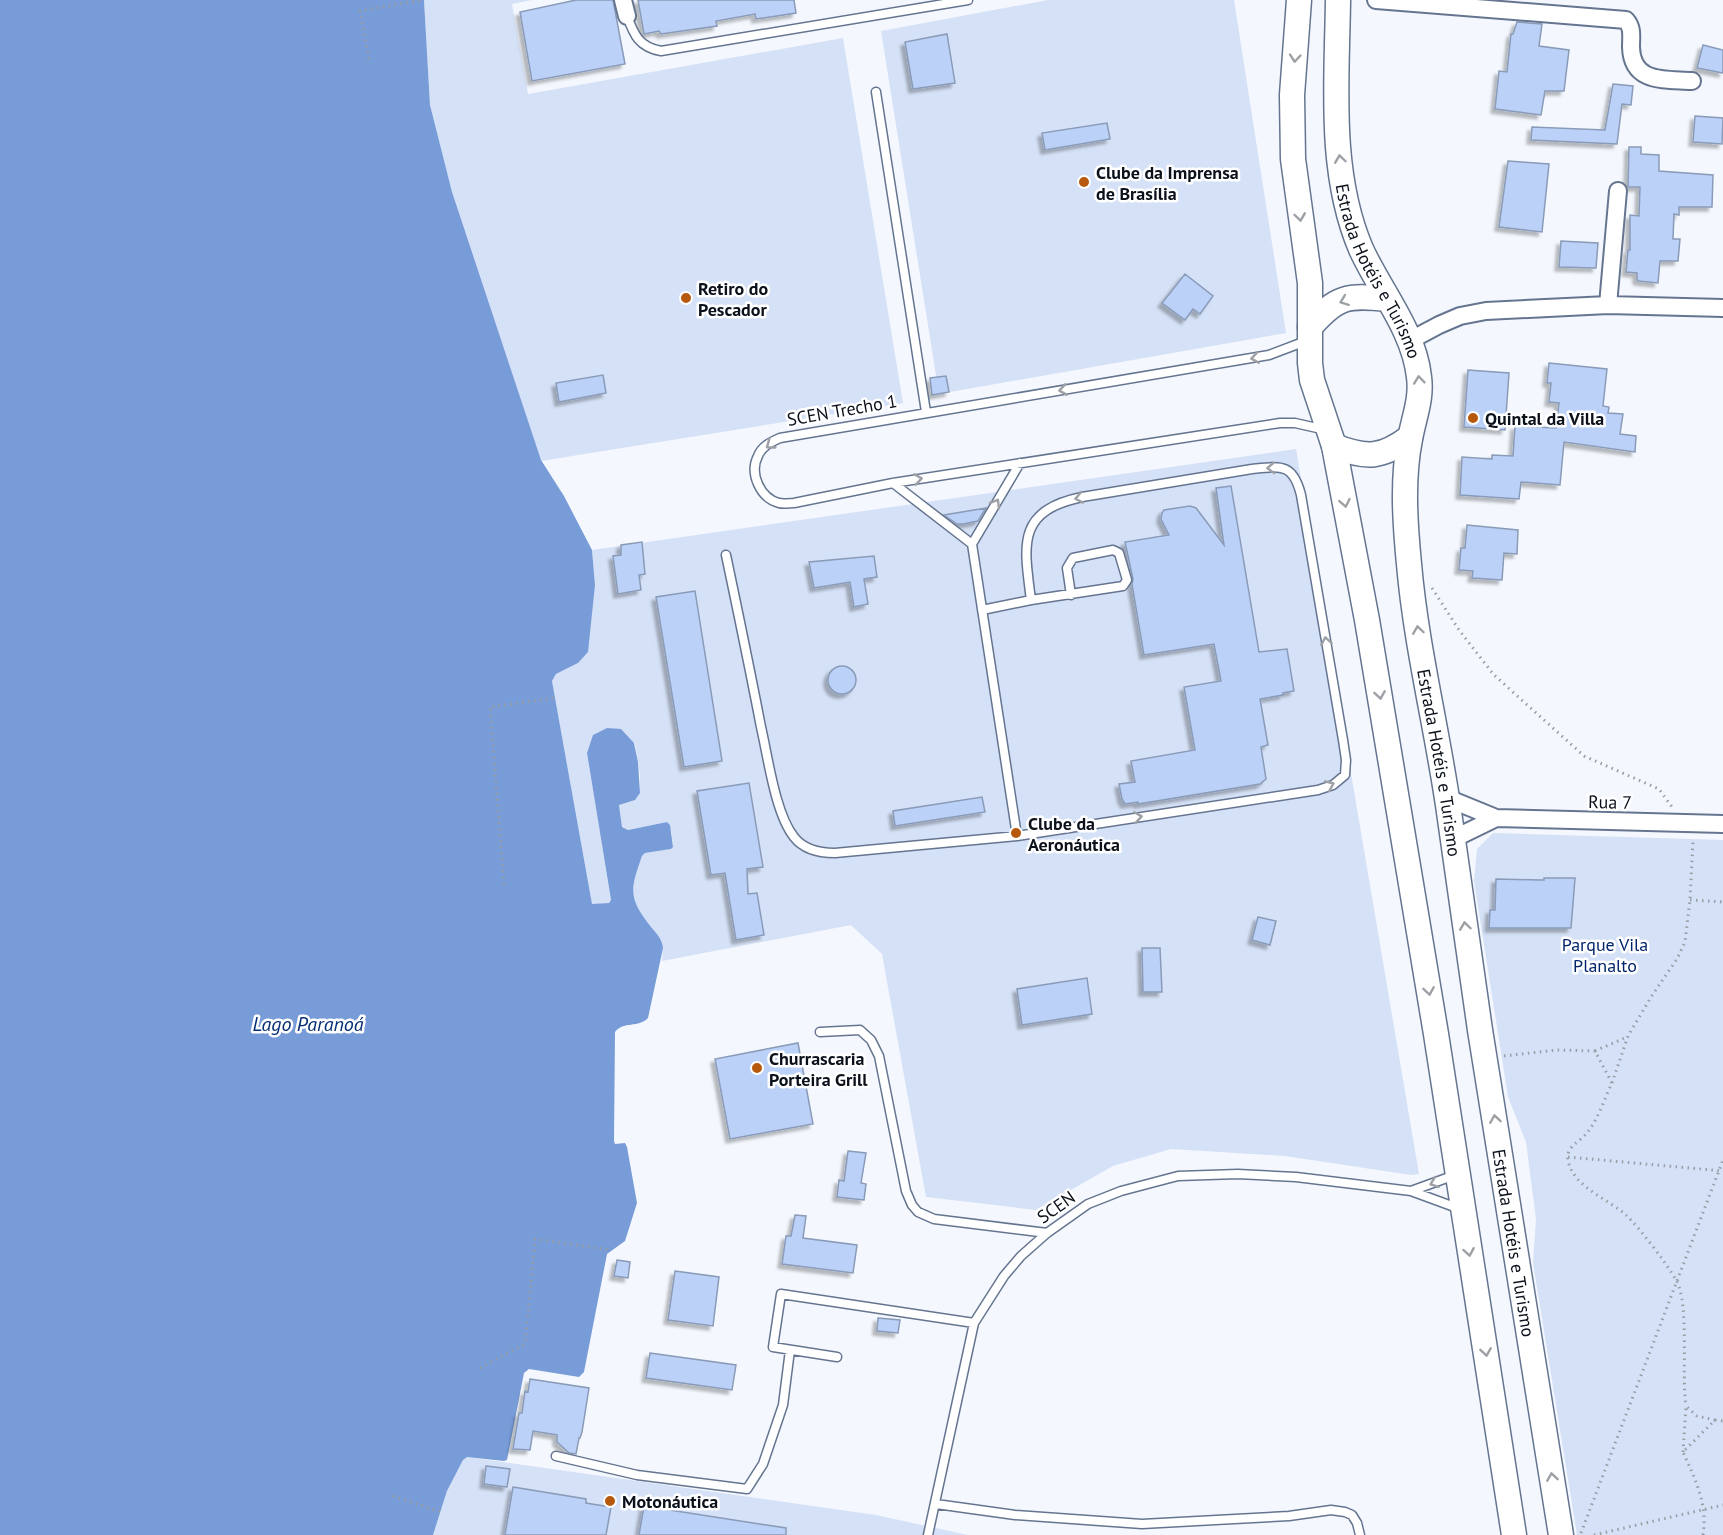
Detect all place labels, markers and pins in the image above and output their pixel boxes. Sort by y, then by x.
place label: Clube da Imprensa de Brasília [1096,161,1239,205]
marker: Clube da Imprensa de Brasília [1077,175,1091,189]
place label: Retiro do Pescador [698,277,768,321]
marker: Retiro do Pescador [679,291,693,305]
place label: Quintal da Villa [1485,407,1604,430]
marker: Quintal da Villa [1466,411,1480,425]
place label: Clube da Aeronáutica [1028,812,1120,856]
marker: Clube da Aeronáutica [1009,826,1023,840]
place label: Churrascaria Porteira Grill [769,1047,868,1091]
marker: Churrascaria Porteira Grill [750,1061,764,1075]
place label: Motonáutica [622,1490,718,1513]
marker: Motonáutica [603,1494,617,1508]

